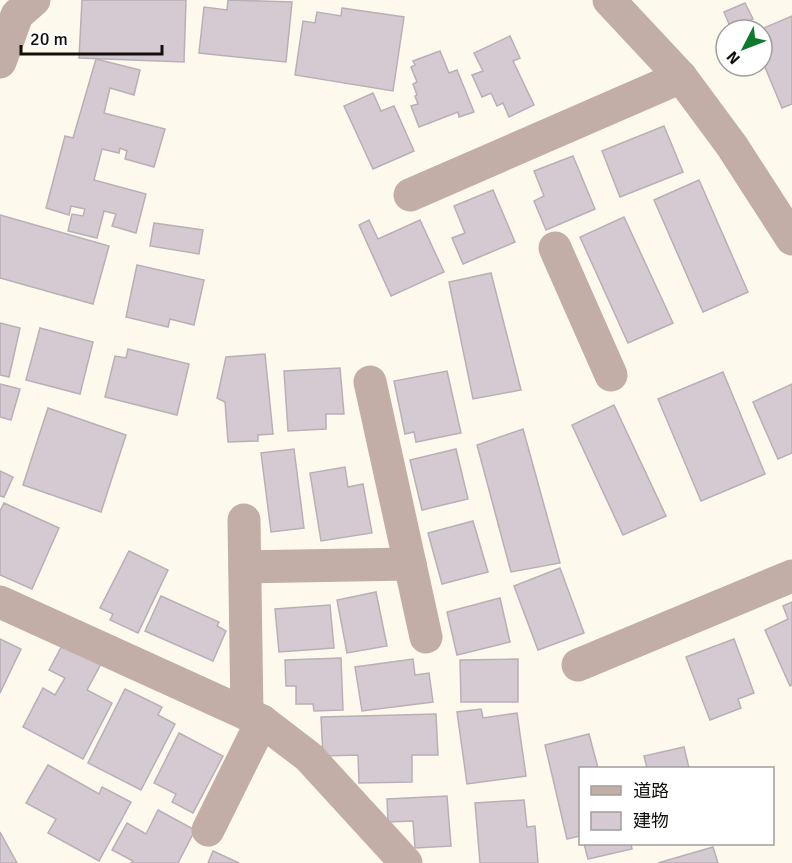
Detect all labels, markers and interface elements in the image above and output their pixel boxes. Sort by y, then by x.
scale bar [21,18,162,56]
north arrow [714,18,774,78]
text: 20 m [30,28,68,50]
text: N [722,47,745,68]
legend [579,767,774,845]
text: 道路 [633,780,669,802]
text: 建物 [633,810,669,832]

